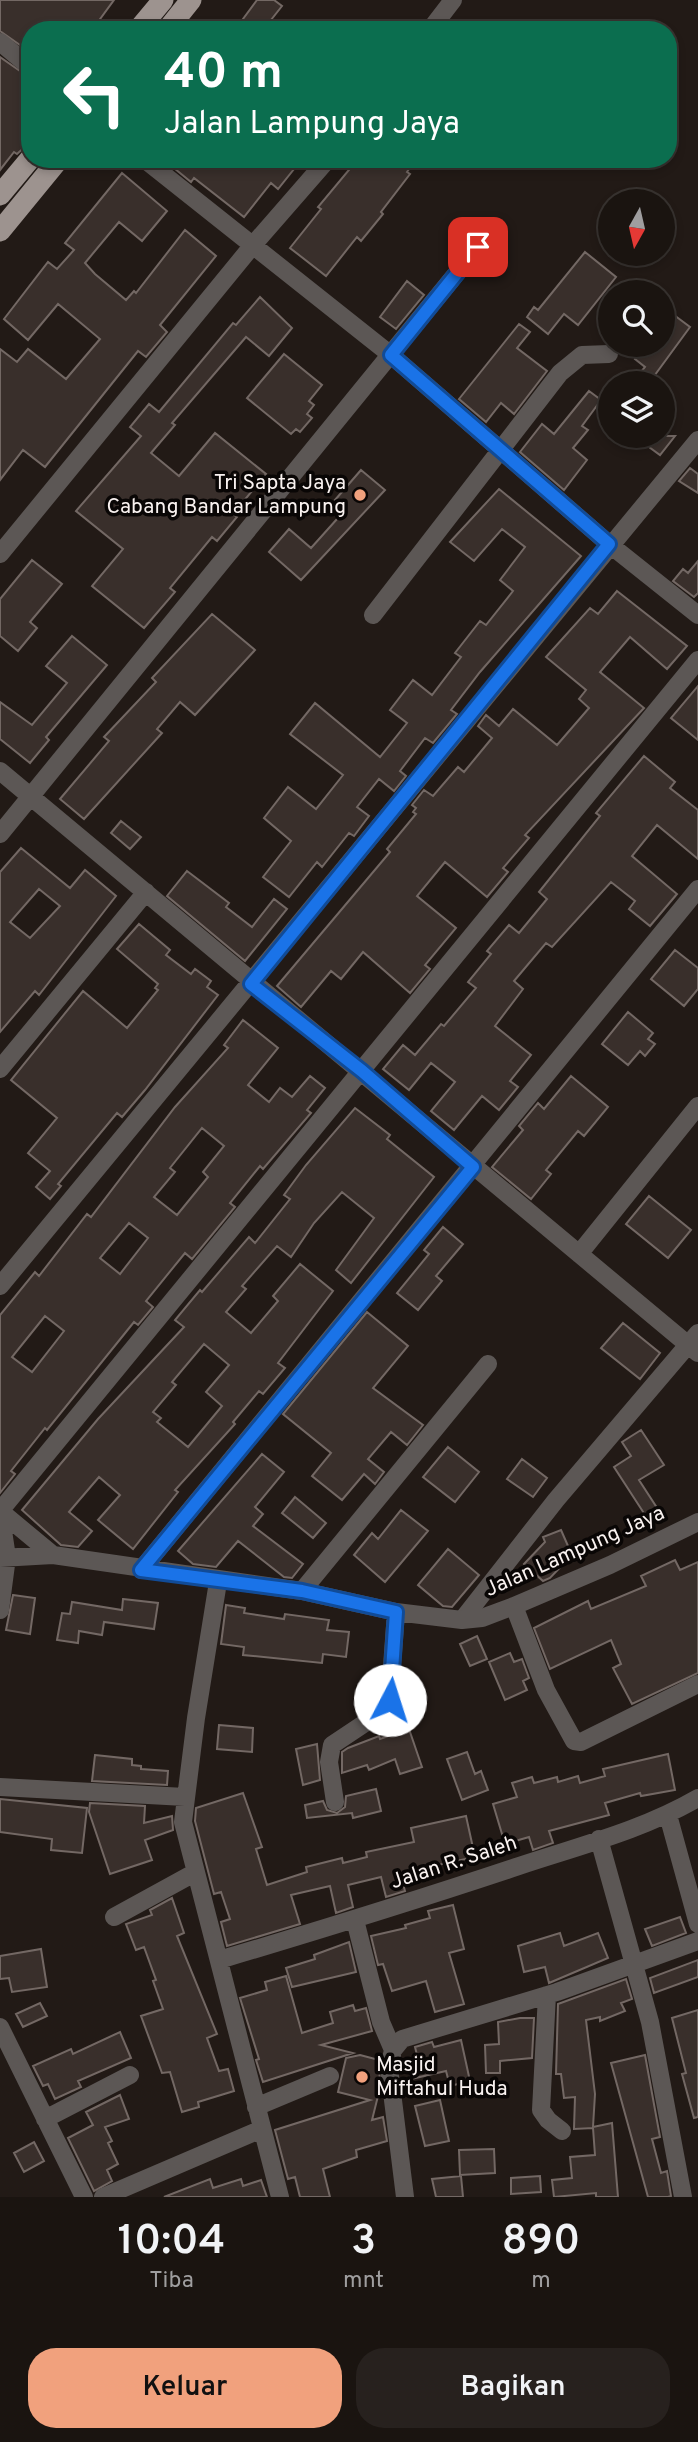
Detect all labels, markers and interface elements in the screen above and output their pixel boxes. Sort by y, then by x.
text: 40 m [164,44,283,106]
icon: left [49,49,140,140]
text: Jalan Lampung Jaya [164,105,460,145]
north arrow [598,189,676,266]
map controls [598,189,675,448]
pin [448,217,508,277]
icon: arrive [459,228,497,266]
button: search [598,280,675,357]
button: layers [598,371,675,448]
place label: Tri Sapta Jaya Cabang Bandar Lampung [106,470,346,521]
marker: Tri Sapta Jaya Cabang Bandar Lampung [352,487,368,503]
street label: Jalan Lampung Jaya [481,1500,669,1604]
position arrow [353,1663,427,1737]
street label: Jalan R. Saleh [387,1830,521,1896]
place label: Masjid Miftahul Huda [376,2052,508,2103]
marker: Masjid Miftahul Huda [354,2069,370,2085]
text: 10:04 [118,2216,225,2269]
text: 3 [351,2216,376,2269]
text: 890 [502,2216,580,2269]
text: Tiba [149,2267,194,2296]
text: mnt [343,2267,384,2296]
text: m [531,2267,551,2296]
button: Keluar [28,2348,342,2428]
button: Bagikan [356,2348,670,2428]

